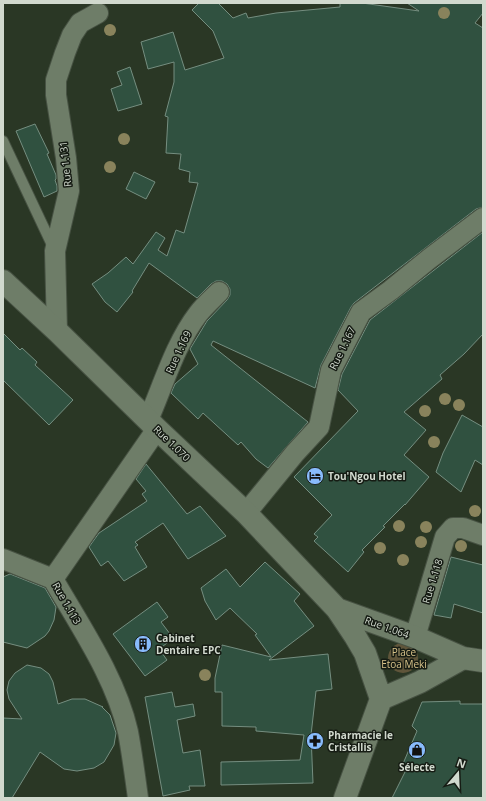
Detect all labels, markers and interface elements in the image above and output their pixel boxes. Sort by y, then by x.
street label: Rue 1.131 [56,140,74,188]
street label: Rue 1.167 [326,324,359,372]
street label: Rue 1.169 [162,328,194,376]
street label: Rue 1.070 [151,422,194,464]
hotel icon: Tou'Ngou Hotel [305,466,325,486]
place label: Tou'Ngou Hotel [328,469,406,483]
street label: Rue 1.118 [419,557,446,605]
street label: Rue 1.113 [49,580,85,627]
street label: Rue 1.064 [363,613,411,642]
place label: Cabinet Dentaire EPC [156,631,221,657]
building icon: Cabinet Dentaire EPC [133,634,153,654]
park label: Place Etoa Meki [381,645,427,671]
place label: Pharmacie le Cristallis [328,728,393,754]
pharmacy icon: Pharmacie le Cristallis [305,731,325,751]
shop icon: Sélecte [407,740,427,760]
north arrow [438,753,478,793]
text: N [455,755,468,772]
place label: Sélecte [399,760,435,774]

